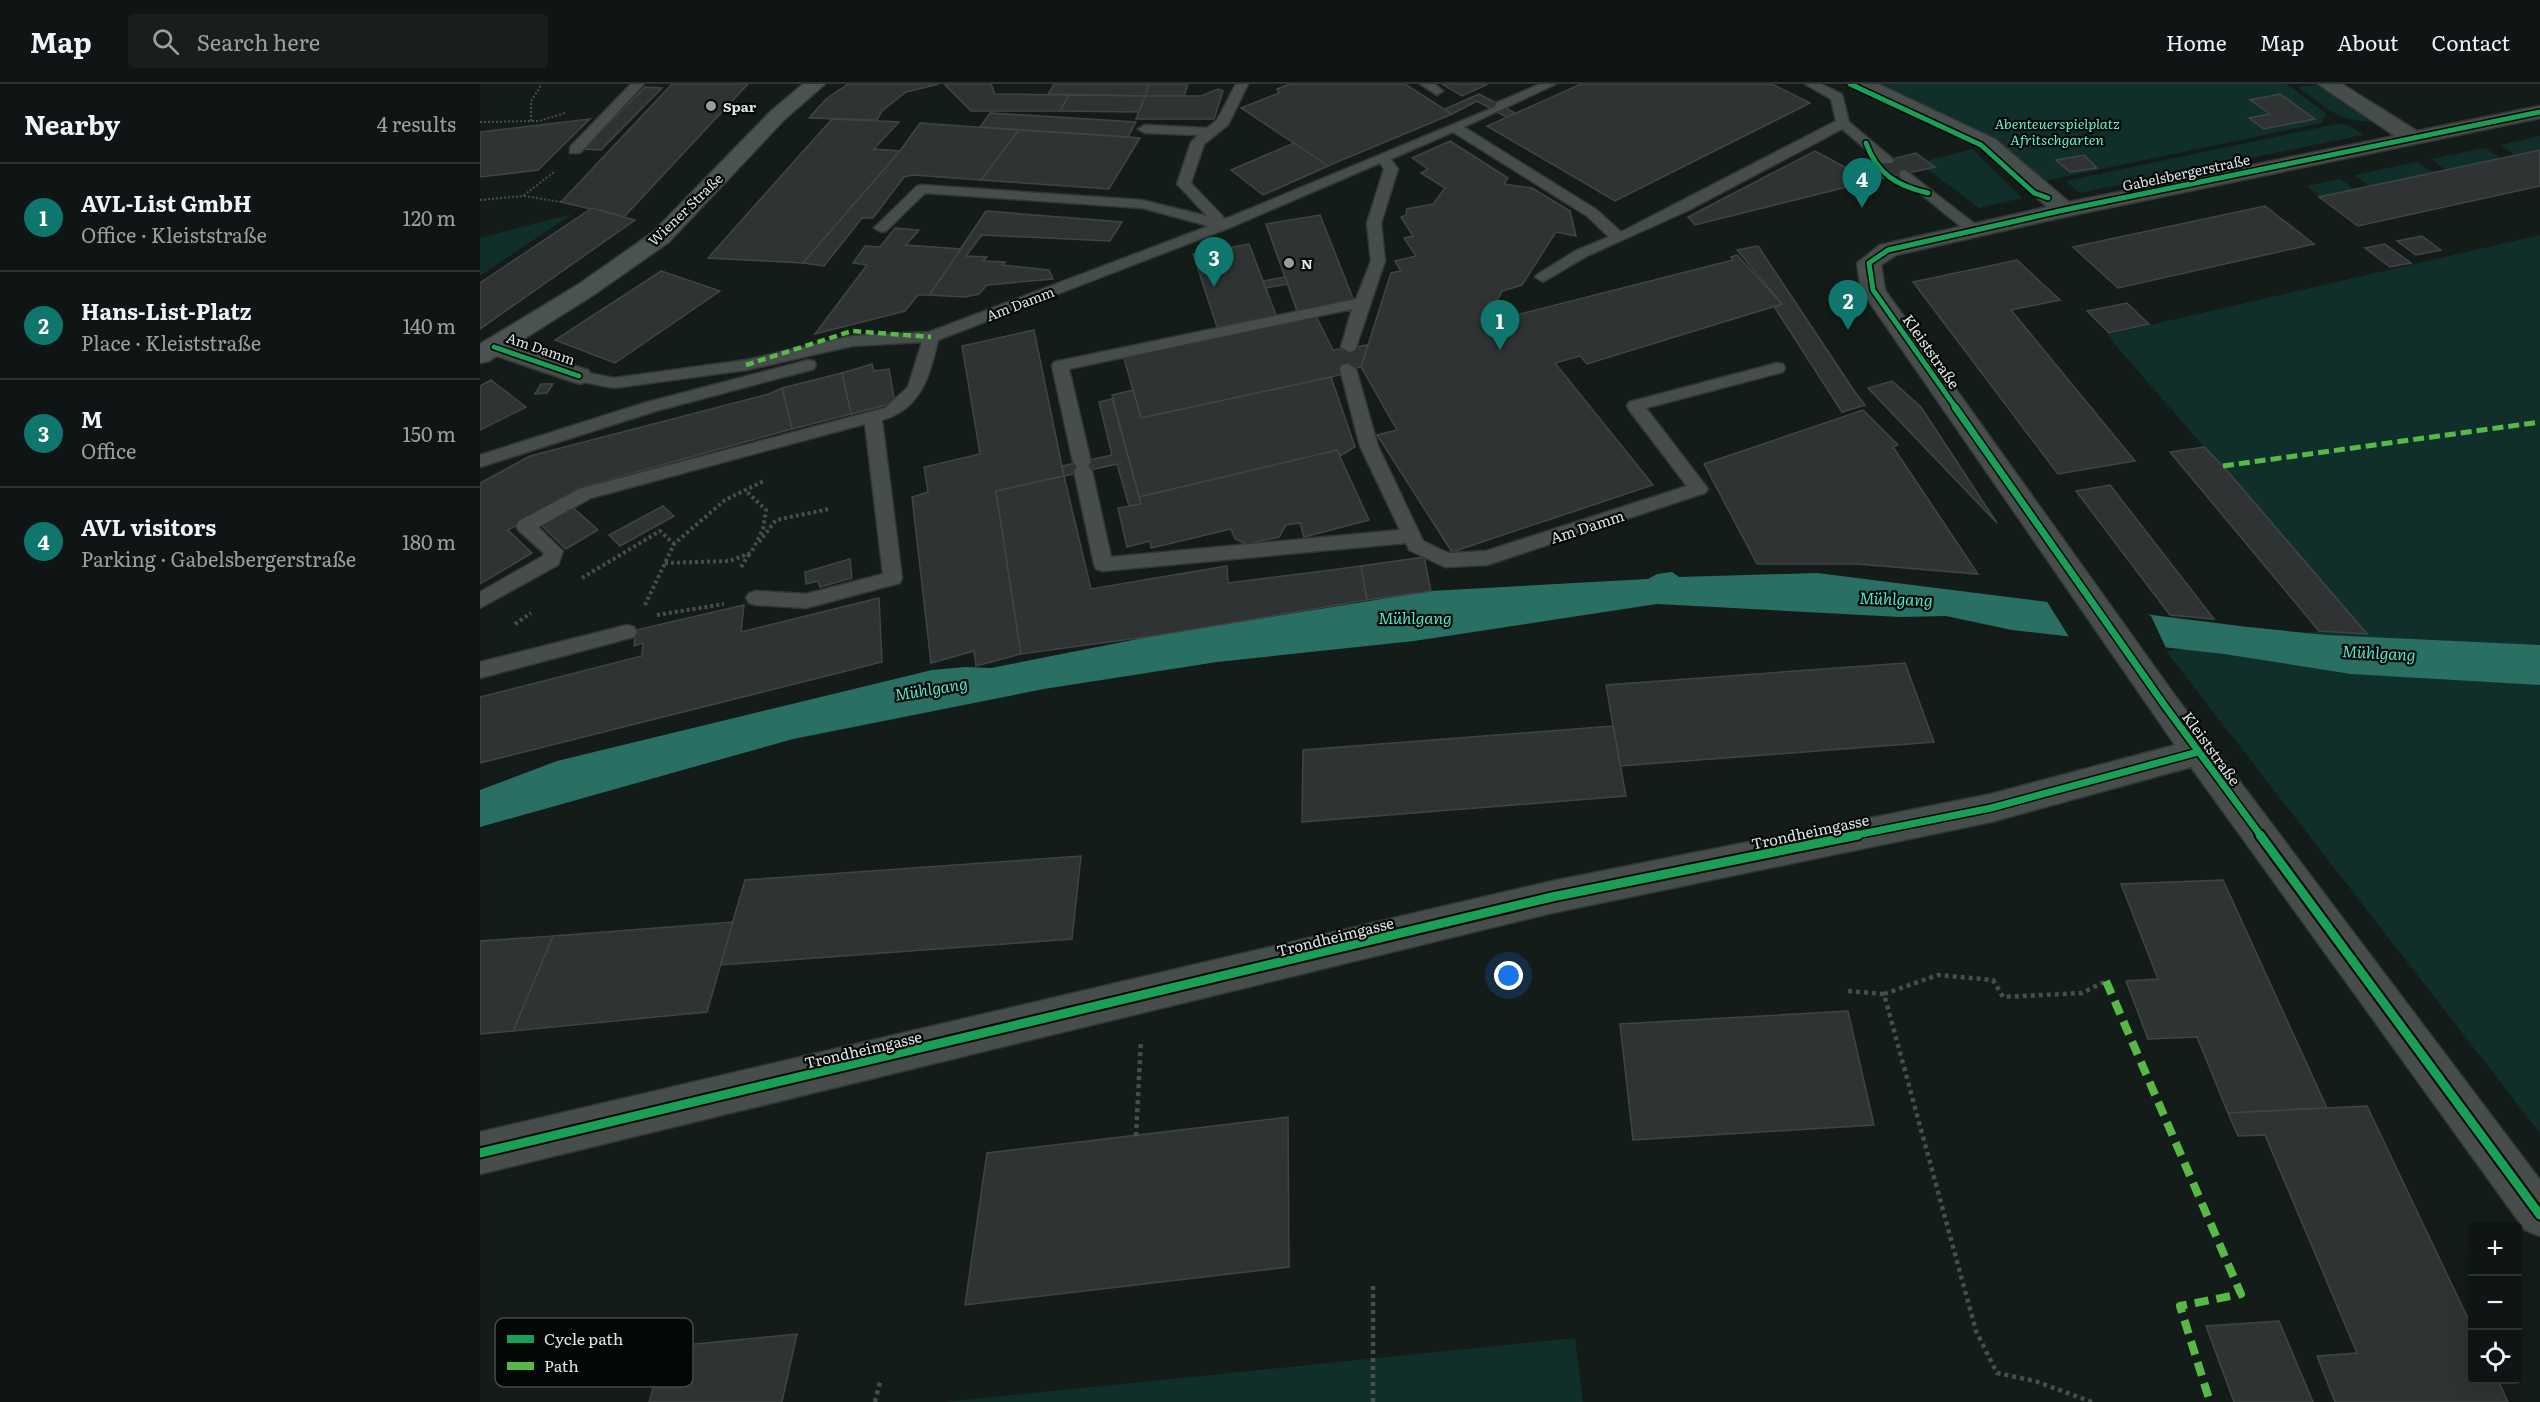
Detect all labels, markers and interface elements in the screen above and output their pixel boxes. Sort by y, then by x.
search box [128,14,548,68]
text: Map [30,20,92,62]
icon: search [149,25,182,58]
text: Search here [197,25,320,58]
text: Home [2166,26,2227,57]
text: Map [2260,26,2304,57]
text: About [2337,26,2399,57]
text: Contact [2432,26,2510,57]
place label: Spar [723,96,757,116]
marker: Spar [704,99,718,113]
text: Nearby [24,104,120,143]
text: 4 results [377,108,456,138]
park label: Abenteuerspielplatz Afritschgarten [1994,113,2120,149]
street label: Gabelsbergerstraße [2120,149,2252,195]
pin: 4 [1842,158,1882,208]
street label: Wiener Straße [643,168,727,250]
text: AVL-List GmbH [81,186,252,219]
text: 1 [39,202,48,232]
text: 120 m [403,202,456,232]
text: Office · Kleiststraße [81,219,267,249]
pin: 3 [1194,238,1234,287]
place label: N [1301,253,1313,273]
marker: N [1282,256,1296,270]
pin: 2 [1828,280,1868,330]
street label: Am Damm [983,281,1057,325]
text: Hans-List-Platz [81,294,252,327]
pin: 1 [1480,300,1520,350]
street label: Kleiststraße [1898,309,1966,393]
text: 2 [38,310,49,340]
text: 140 m [403,310,456,340]
text: Place · Kleiststraße [81,327,261,357]
street label: Am Damm [504,327,578,369]
text: M [81,402,103,435]
text: 3 [38,418,49,448]
text: 150 m [403,418,456,448]
text: Office [81,435,136,465]
street label: Am Damm [1547,503,1627,549]
text: AVL visitors [81,510,216,543]
text: 4 [37,526,50,556]
text: 180 m [402,526,456,556]
text: Parking · Gabelsbergerstraße [81,543,356,573]
water label: Mühlgang [1859,585,1933,611]
water label: Mühlgang [1378,605,1452,629]
water label: Mühlgang [2342,638,2416,666]
water label: Mühlgang [893,670,969,706]
street label: Kleiststraße [2177,706,2247,790]
street label: Trondheimgasse [1749,807,1871,855]
street label: Trondheimgasse [1274,910,1396,962]
your location [1494,961,1523,990]
street label: Trondheimgasse [802,1024,924,1074]
map controls [2468,1222,2522,1384]
button: + [2468,1222,2522,1276]
button: − [2468,1276,2522,1330]
legend [495,1318,693,1387]
text: Cycle path [544,1326,624,1350]
button: locate [2468,1330,2522,1384]
text: Path [544,1353,579,1377]

